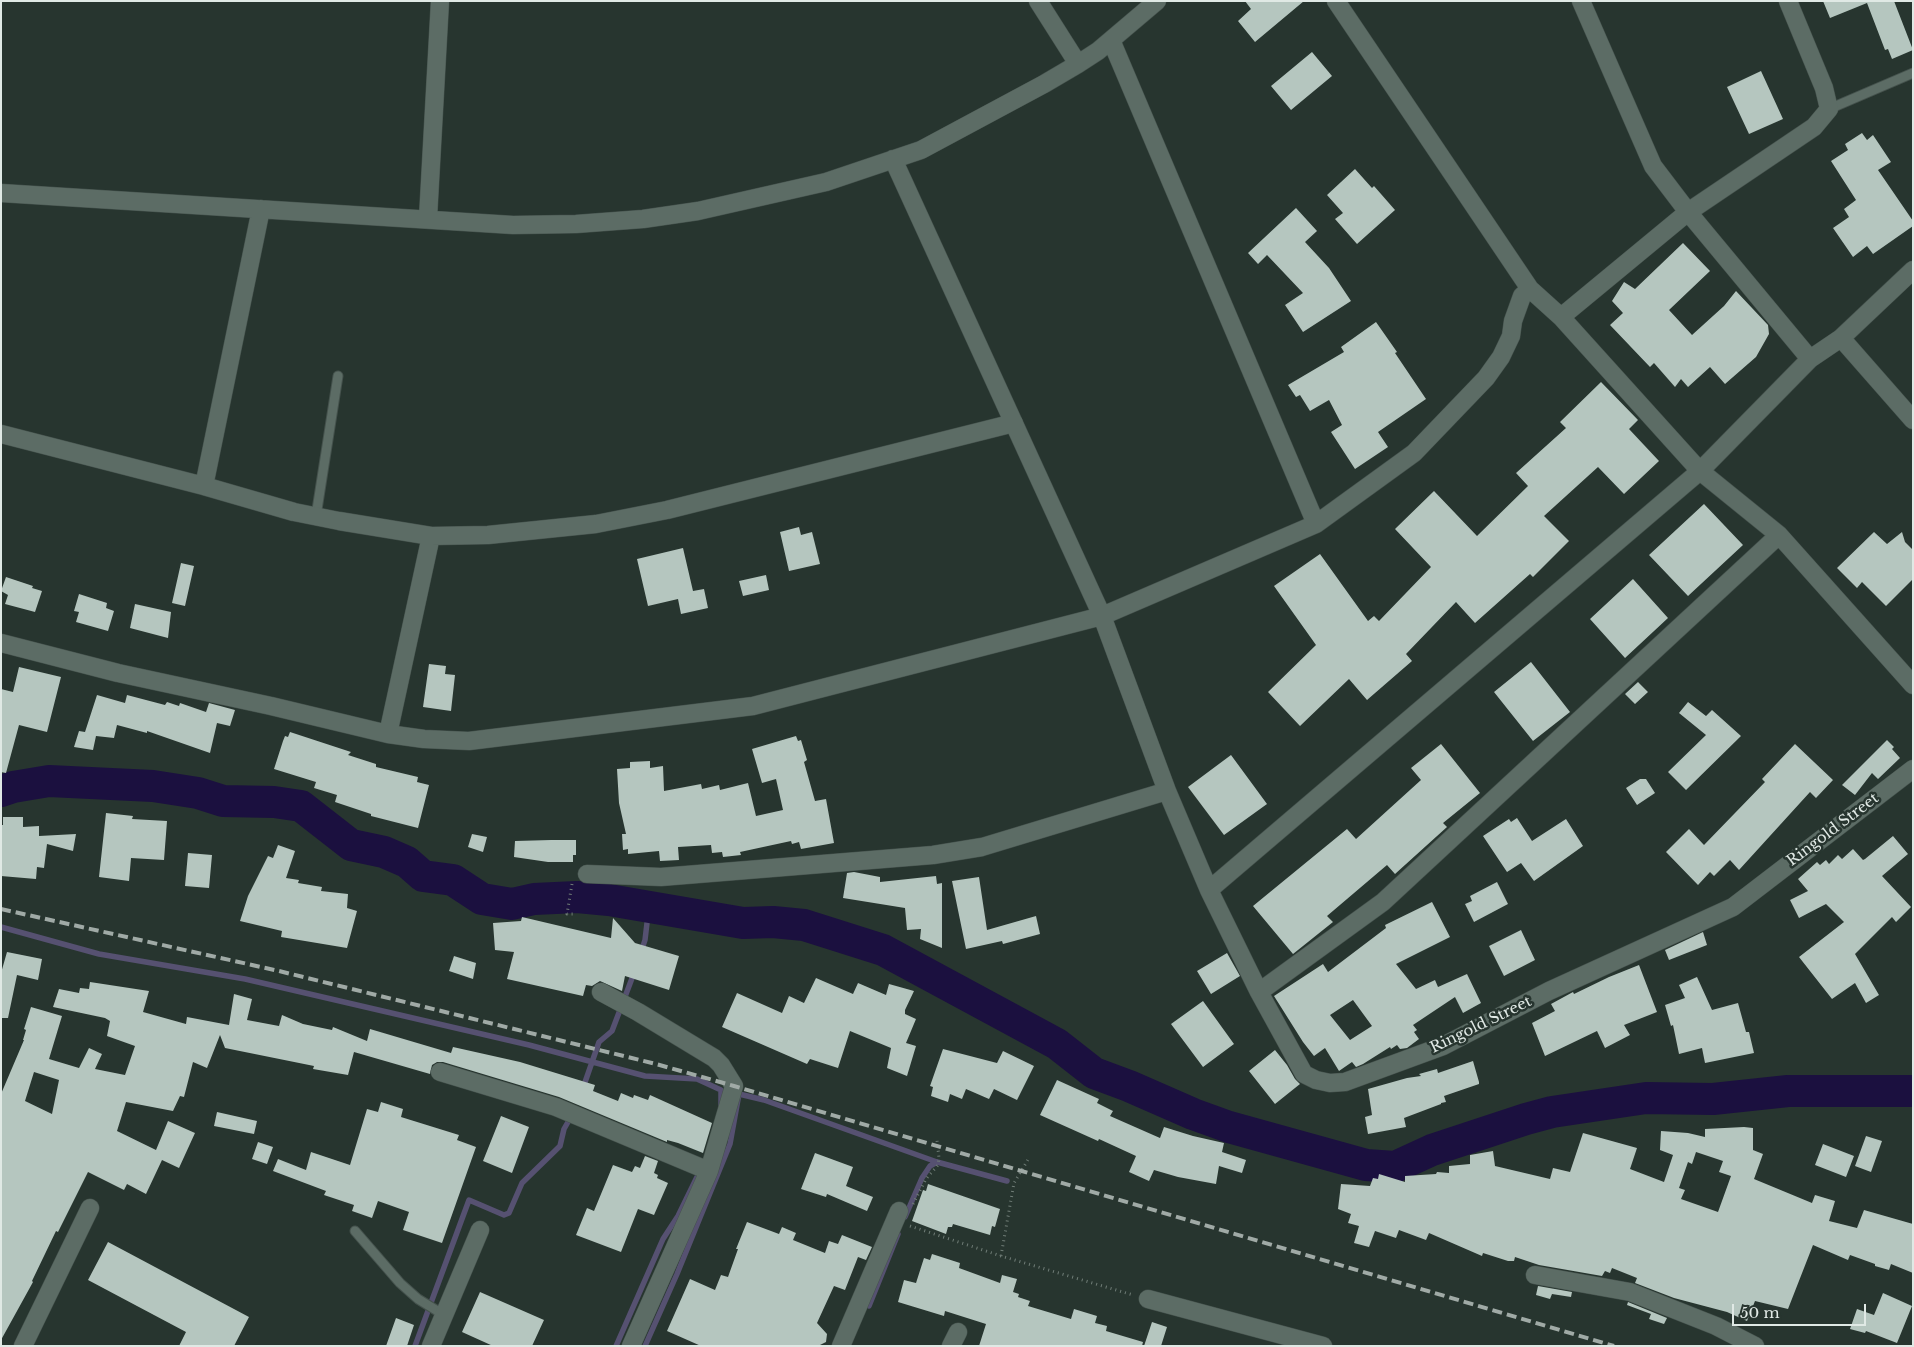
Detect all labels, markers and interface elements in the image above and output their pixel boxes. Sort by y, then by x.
street label: Ringold Street [1783,790,1883,870]
street label: Ringold Street [1427,993,1535,1057]
scale bar [1734,1294,1868,1326]
text: 50 m [1740,1303,1780,1322]

